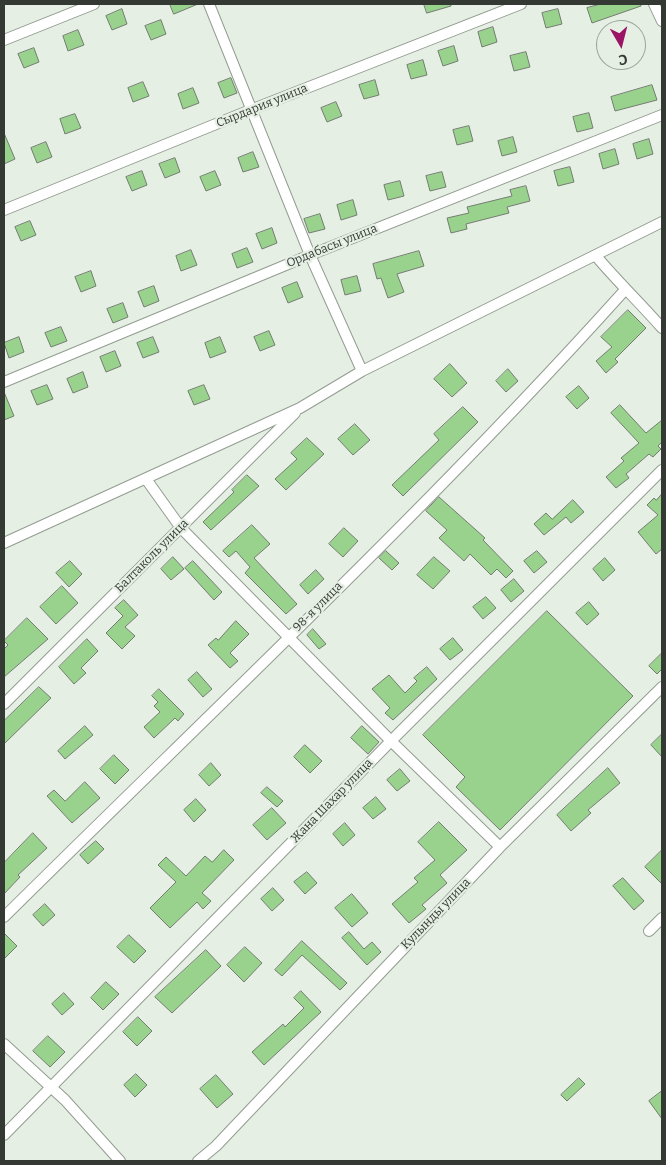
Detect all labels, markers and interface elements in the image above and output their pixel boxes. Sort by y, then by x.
north arrow [596,20,646,70]
text: С [617,50,629,68]
street label: Сырдария улица [214,81,310,131]
street label: Ордабасы улица [285,221,379,271]
street label: Балтаколь улица [112,516,192,596]
street label: 98-я улица [290,579,346,635]
street label: Жана Шахар улица [288,756,376,846]
street label: Кулынды улица [399,876,473,952]

